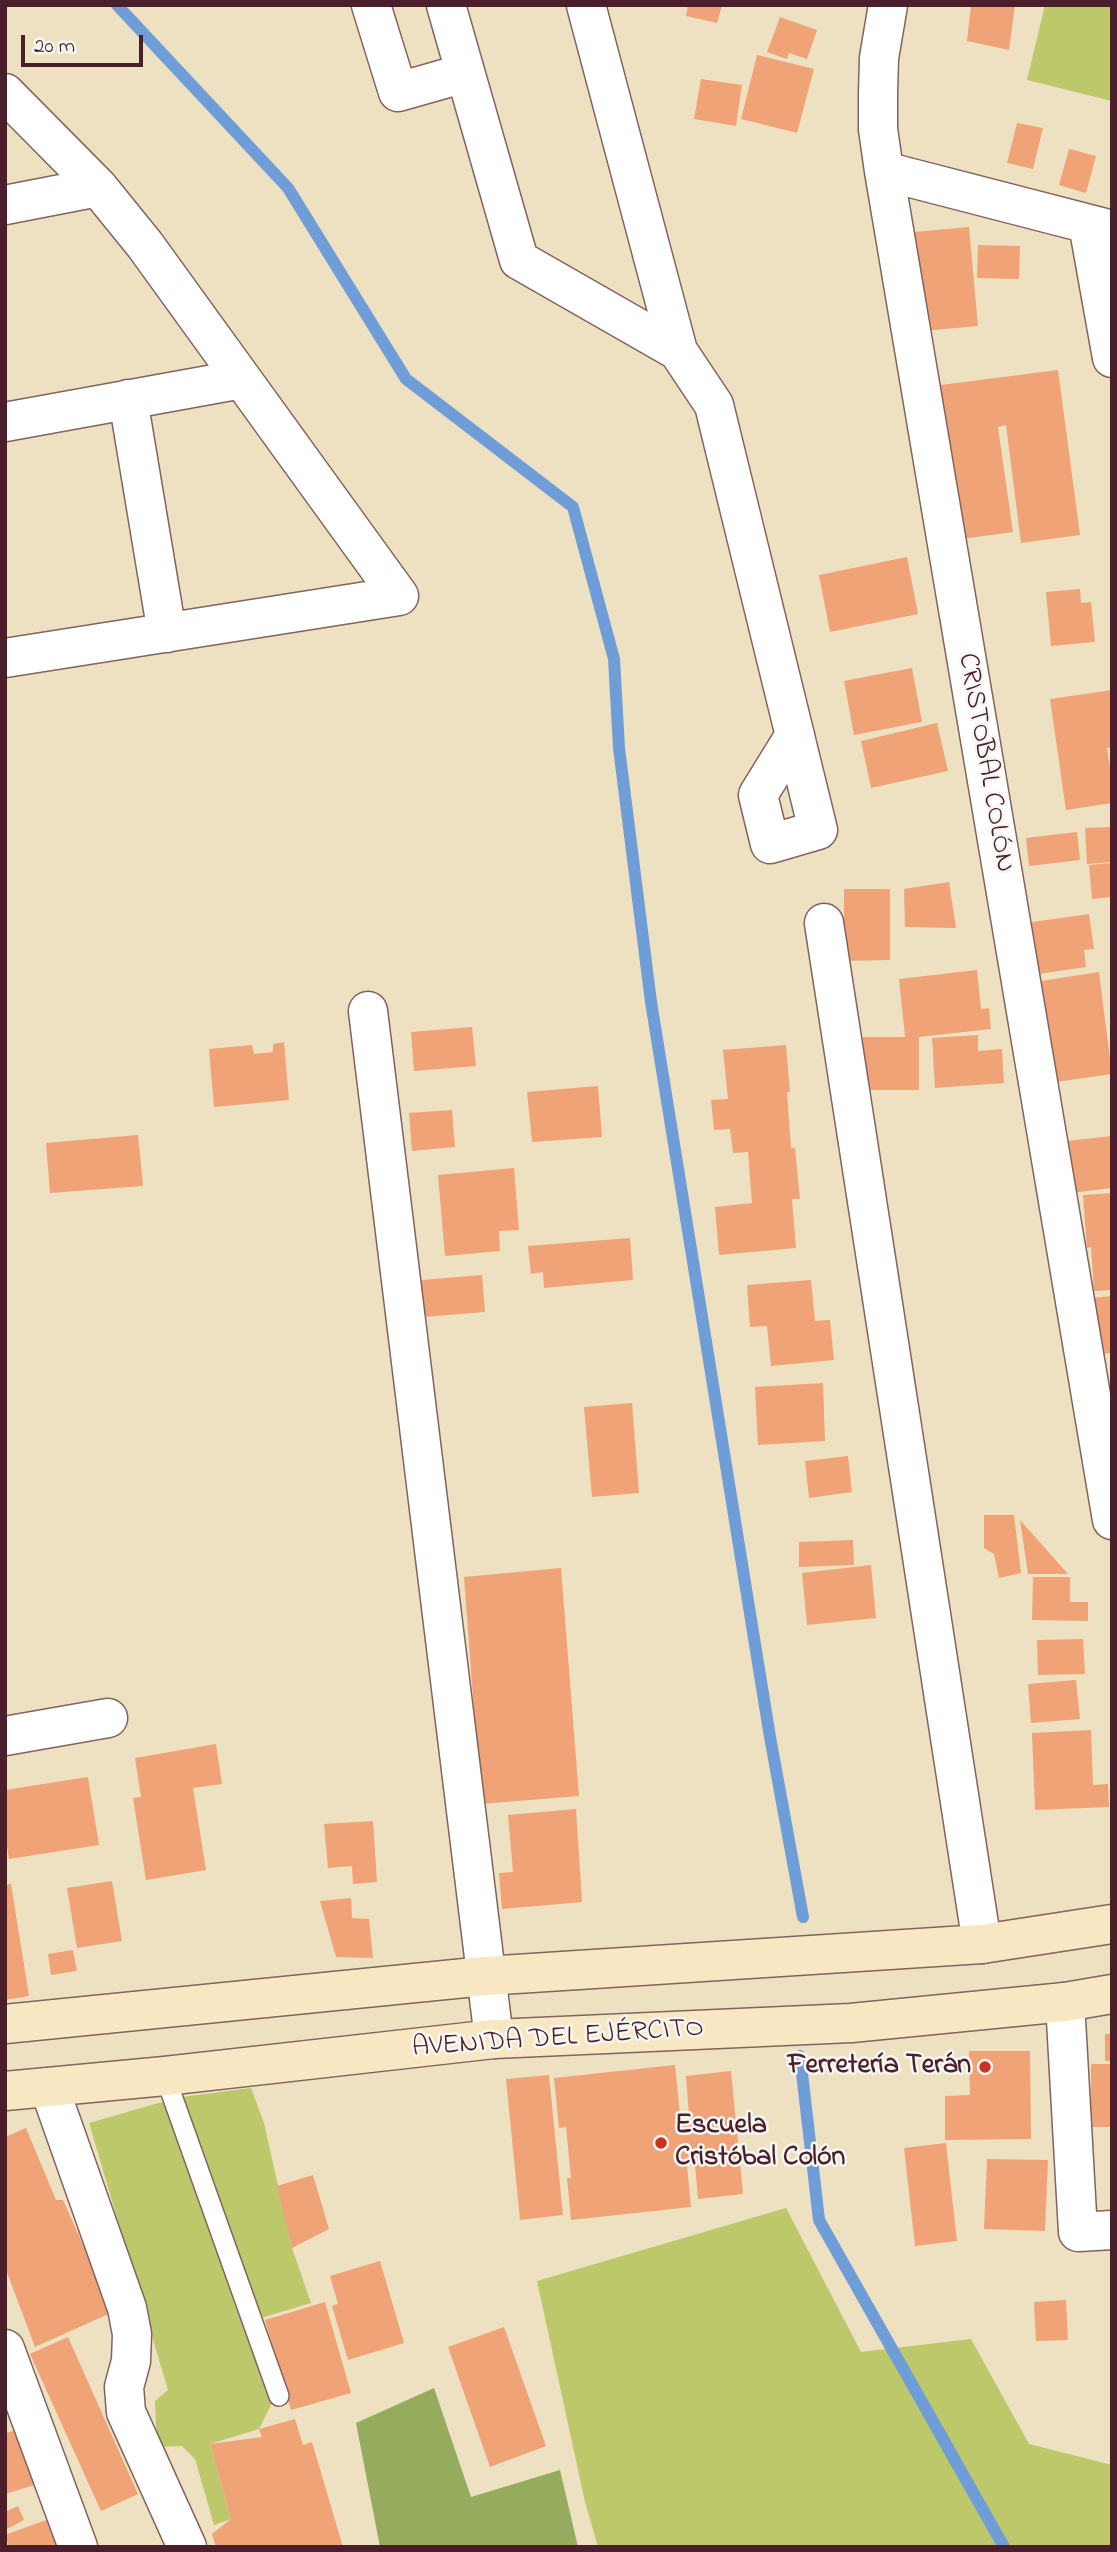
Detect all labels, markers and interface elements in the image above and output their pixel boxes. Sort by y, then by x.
scale bar [24,21,147,65]
text: 20 m [34,32,75,62]
street label: CRISTOBAL COLÓN [948,651,1020,875]
street label: AVENIDA DEL EJÉRCITO [411,2013,705,2067]
place label: Ferretería Terán [787,2050,971,2084]
marker: Ferretería Terán [977,2059,993,2075]
place label: Escuela Cristóbal Colón [675,2110,845,2176]
marker: Escuela Cristóbal Colón [653,2135,669,2151]

